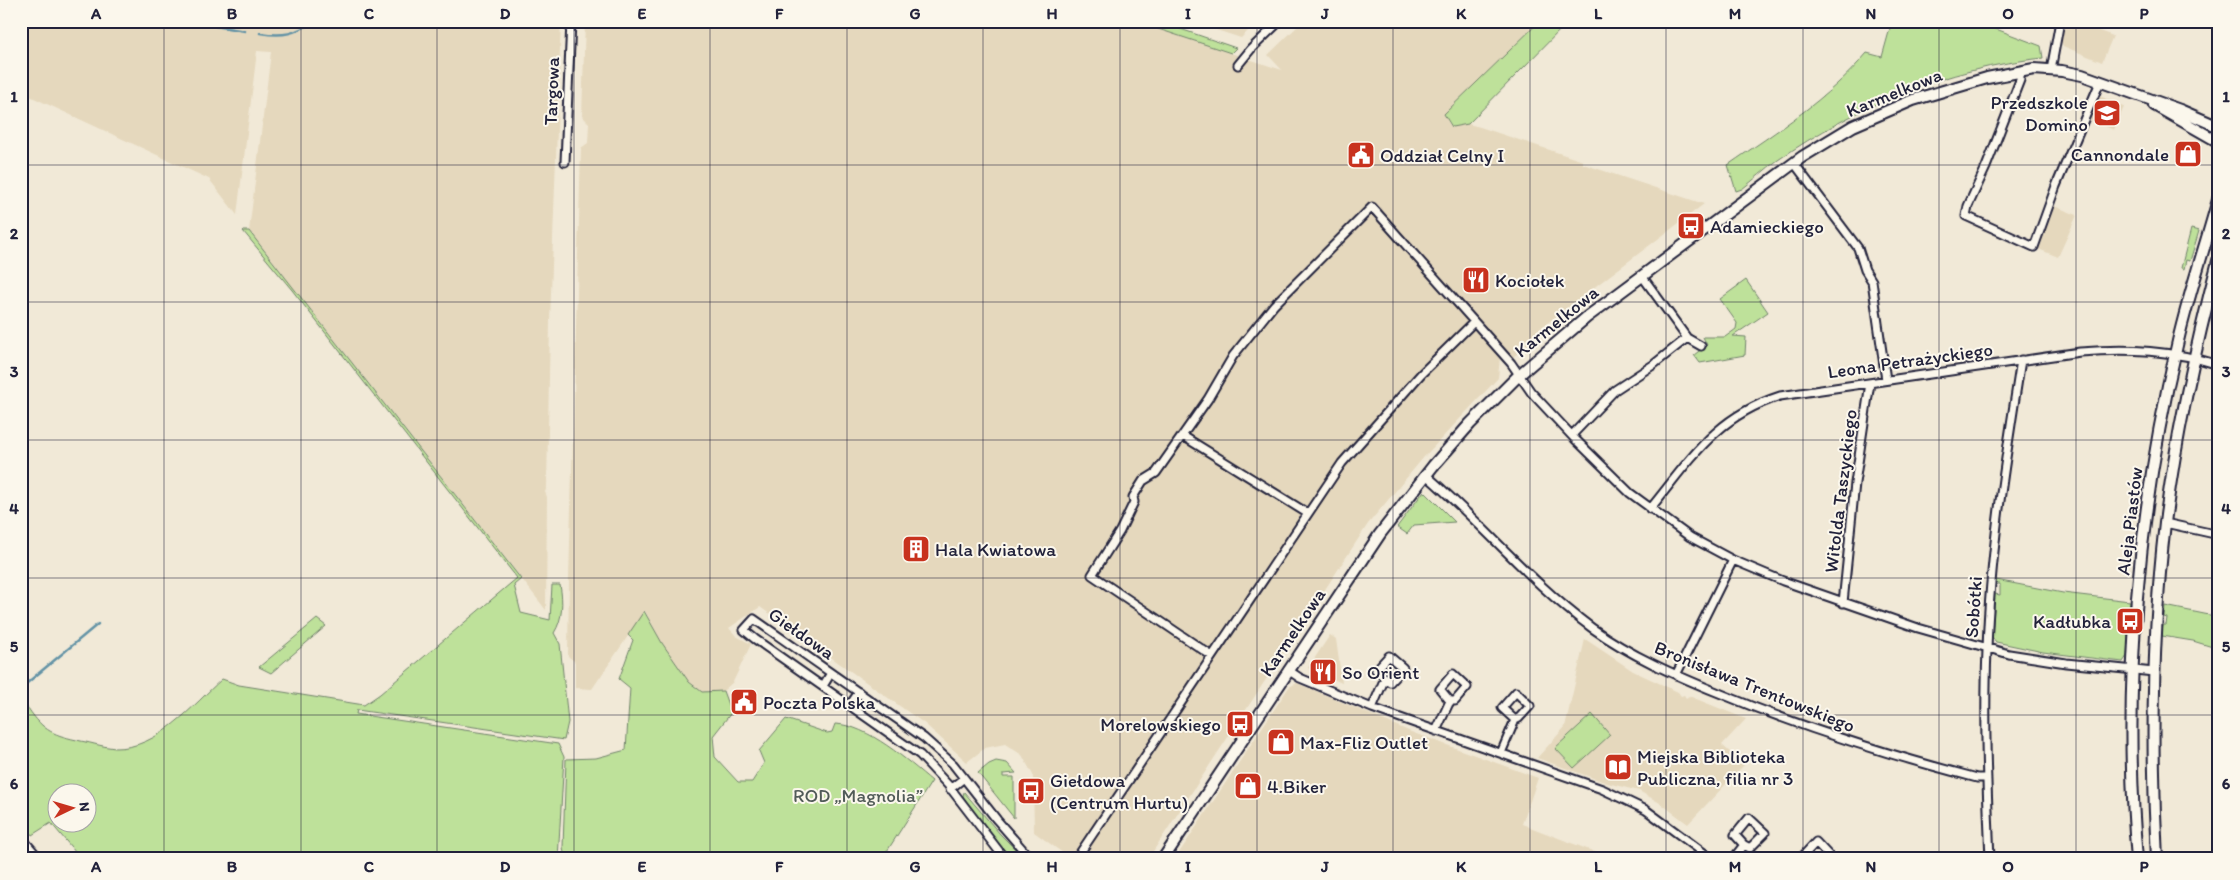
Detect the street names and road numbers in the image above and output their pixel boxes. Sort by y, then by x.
street label: Targowa [539,56,564,126]
street label: Karmelkowa [1843,63,1946,122]
street label: Karmelkowa [1510,280,1603,362]
street label: Leona Petrażyckiego [1826,338,1994,383]
street label: Witolda Taszyckiego [1819,408,1862,574]
street label: Aleja Piastów [2111,466,2148,576]
street label: Sobótki [1960,575,1987,639]
street label: Karmelkowa [1254,584,1330,681]
street label: Giełdowa [764,602,839,665]
street label: Bronisława Trentowskiego [1651,636,1858,737]

